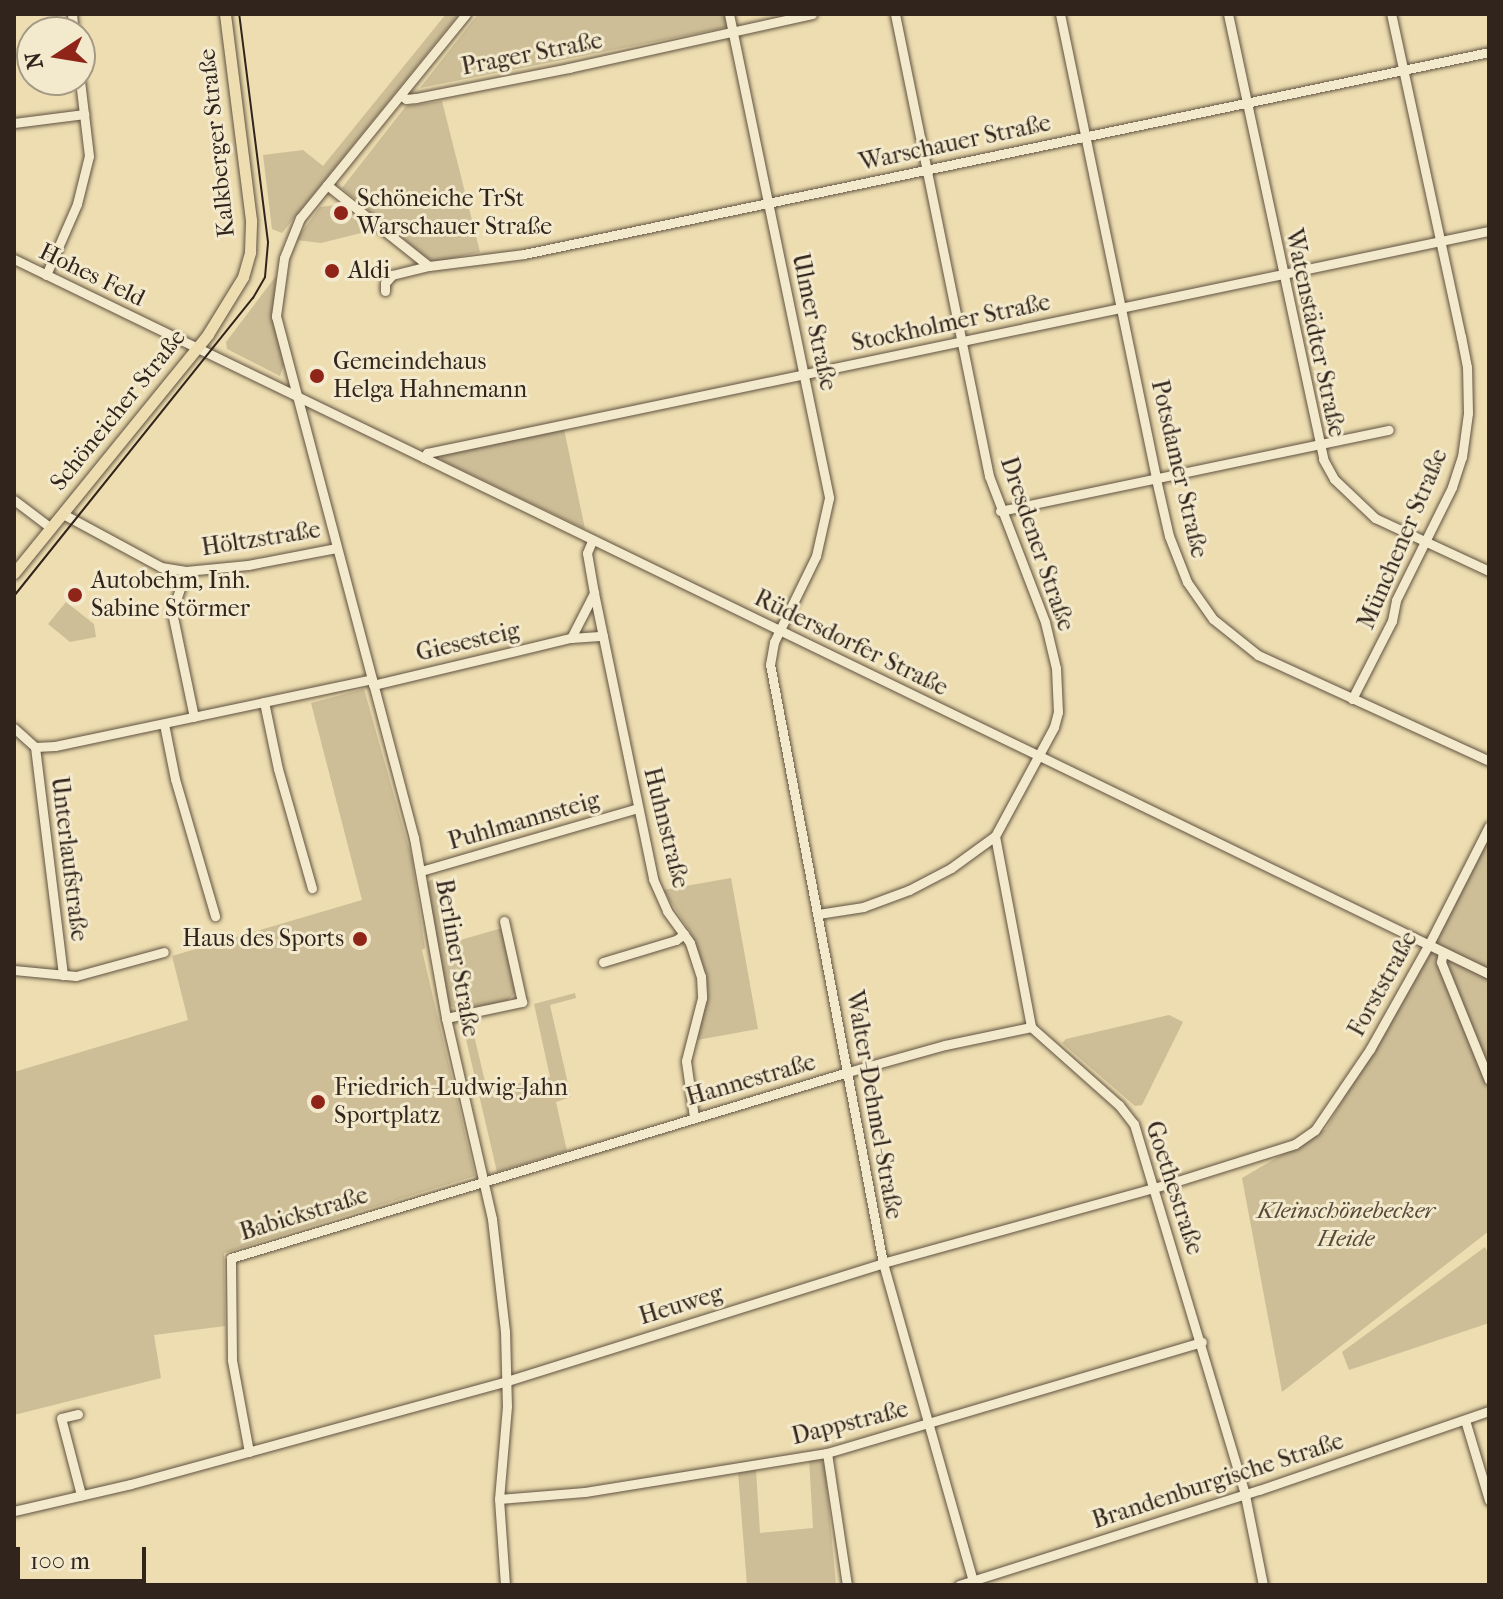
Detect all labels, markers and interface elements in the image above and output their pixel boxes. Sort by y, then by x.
north arrow [16,16,96,96]
street label: Prager Straße [459,26,605,82]
street label: Kalkberger Straße [193,47,241,239]
text: N [20,50,49,71]
street label: Warschauer Straße [857,109,1053,177]
place label: Schöneiche TrSt Warschauer Straße [357,185,552,241]
marker: Schöneiche TrSt Warschauer Straße [332,204,350,222]
street label: Watenstädter Straße [1279,226,1351,440]
street label: Hohes Feld [34,237,150,313]
street label: Ulmer Straße [785,251,843,393]
place label: Aldi [348,257,390,285]
marker: Aldi [323,262,341,280]
street label: Stockholmer Straße [849,288,1053,358]
street label: Schöneicher Straße [44,324,192,496]
place label: Gemeindehaus Helga Hahnemann [333,348,527,404]
marker: Gemeindehaus Helga Hahnemann [308,367,326,385]
street label: Potsdamer Straße [1145,377,1213,561]
street label: Münchener Straße [1352,444,1454,634]
street label: Dresdener Straße [994,453,1080,635]
street label: Höltzstraße [199,515,323,563]
place label: Autobehm, Inh. Sabine Störmer [91,567,250,623]
street label: Rüdersdorfer Straße [749,584,953,702]
marker: Autobehm, Inh. Sabine Störmer [66,586,84,604]
street label: Giesesteig [413,616,523,668]
street label: Huhnstraße [637,765,695,891]
street label: Unterlaufstraße [45,775,93,943]
street label: Puhlmannsteig [445,786,603,856]
street label: Berliner Straße [429,877,485,1039]
place label: Haus des Sports [182,925,344,953]
street label: Forststraße [1342,926,1424,1042]
marker: Haus des Sports [351,930,369,948]
street label: Walter-Dehmel-Straße [840,988,908,1222]
street label: Hannestraße [683,1048,819,1112]
place label: Friedrich-Ludwig-Jahn Sportplatz [334,1074,568,1130]
marker: Friedrich-Ludwig-Jahn Sportplatz [309,1093,327,1111]
street label: Goethestraße [1139,1118,1209,1258]
street label: Babickstraße [236,1181,372,1247]
park label: Kleinschönebecker Heide [1257,1197,1435,1253]
street label: Heuweg [636,1279,726,1331]
street label: Dappstraße [789,1395,911,1451]
street label: Brandenburgische Straße [1089,1427,1347,1535]
scale bar [20,1531,150,1581]
text: 100 m [30,1547,90,1575]

